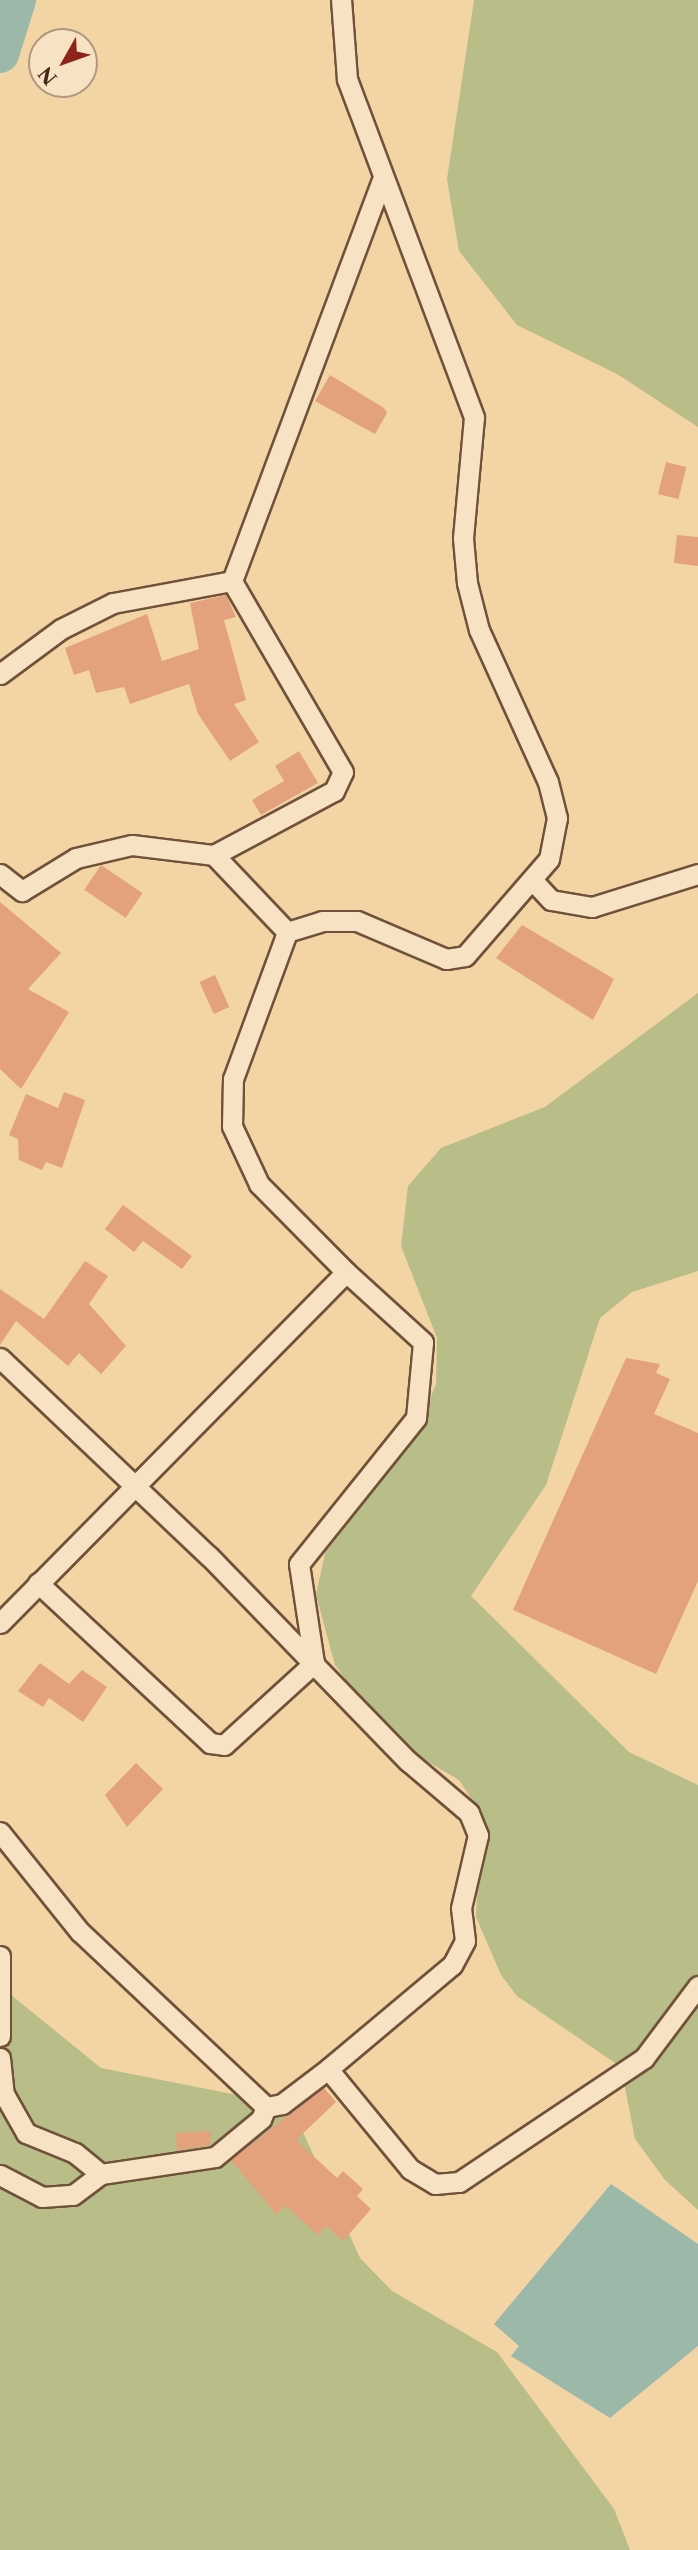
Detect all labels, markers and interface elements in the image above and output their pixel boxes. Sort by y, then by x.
north arrow [28,28,98,98]
text: N [34,62,62,89]

